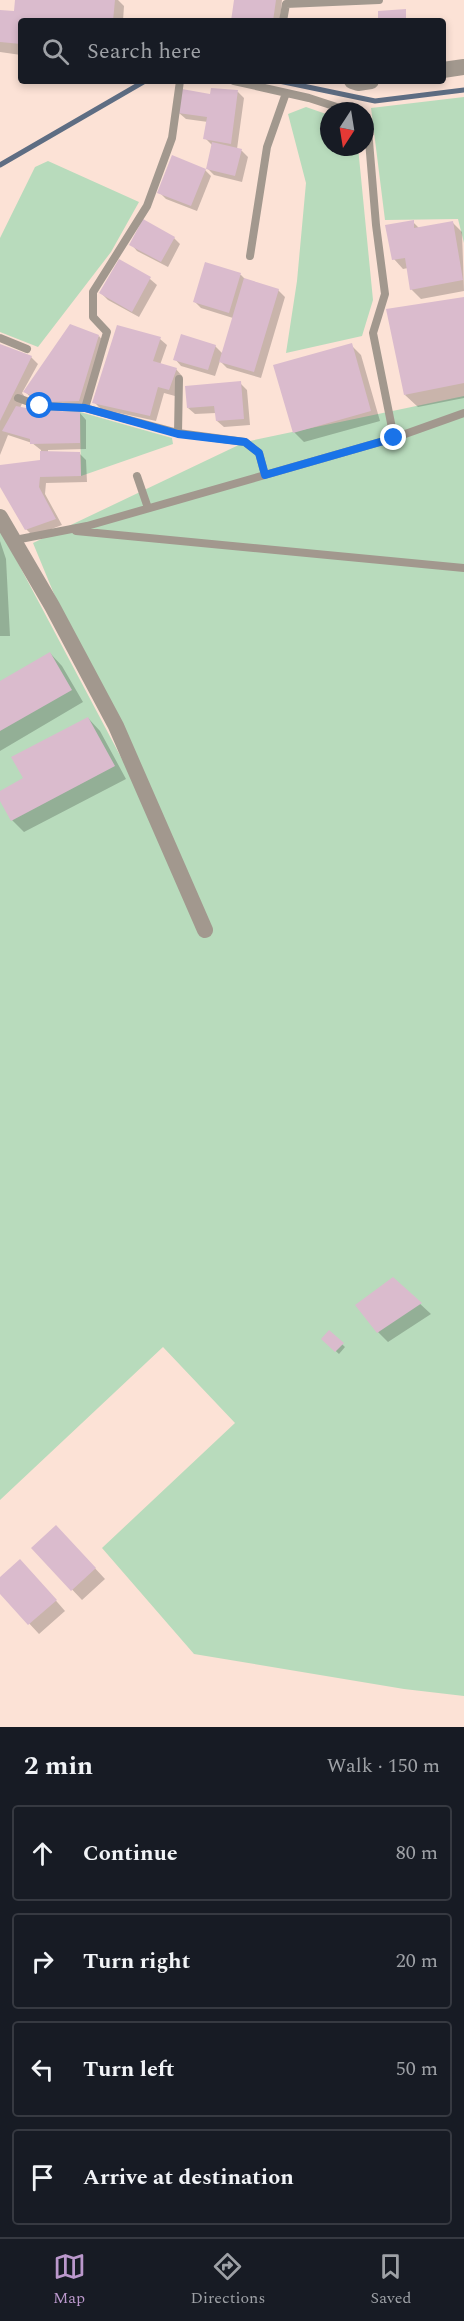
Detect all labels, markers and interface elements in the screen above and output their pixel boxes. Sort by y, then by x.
search box [18,18,446,84]
icon: search [39,35,72,68]
text: Search here [87,35,201,68]
north arrow [320,102,374,156]
route start [26,392,52,418]
route end [380,424,406,450]
text: 2 min [24,1746,93,1786]
text: Walk · 150 m [327,1751,440,1781]
icon: ahead [26,1837,59,1870]
text: Continue [83,1837,178,1870]
text: 80 m [396,1838,438,1868]
icon: right [26,1945,59,1978]
text: Turn right [83,1945,190,1978]
text: 20 m [396,1946,438,1976]
icon: left [26,2053,59,2086]
text: Turn left [83,2053,175,2086]
text: 50 m [396,2054,438,2084]
icon: arrive [26,2161,59,2194]
text: Arrive at destination [83,2161,294,2194]
tab: Map [53,2250,86,2310]
tab: Directions [191,2250,265,2310]
tab: Saved [370,2250,411,2310]

